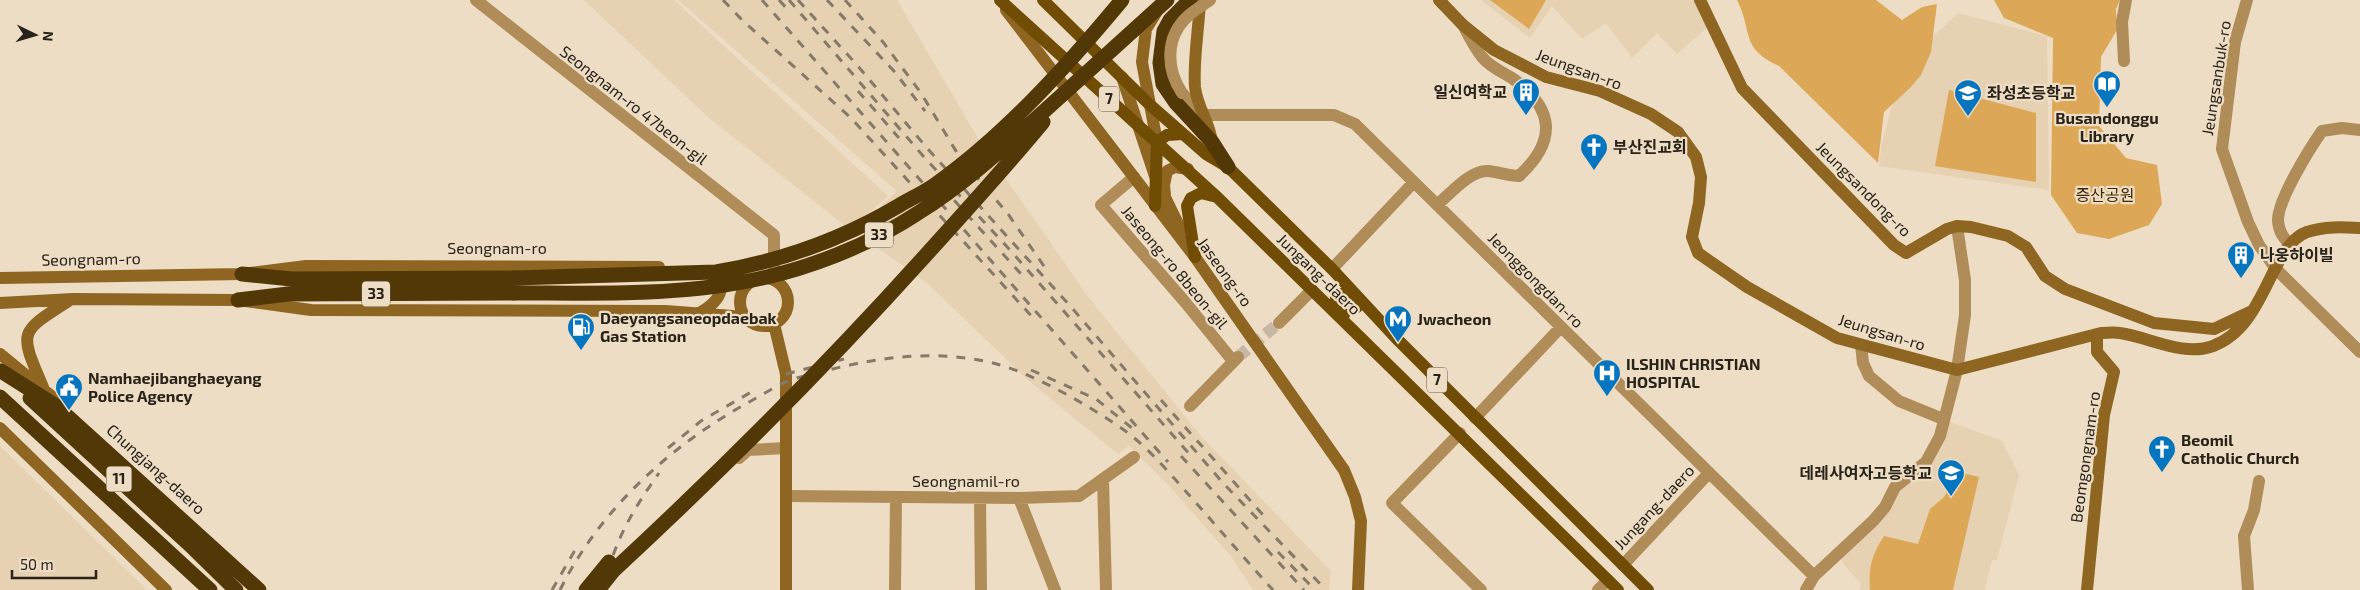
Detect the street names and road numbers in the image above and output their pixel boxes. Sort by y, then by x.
street label: Jeungsanbuk-ro [2197,19,2234,137]
street label: Seongnam-ro 47beon-gil [557,41,712,168]
street label: Jeungsan-ro [1534,44,1625,93]
road number: 7 [1099,86,1119,112]
street label: Jeungsandong-ro [1813,137,1916,240]
street label: Jaseong-ro 8beon-gil [1118,201,1232,333]
road number: 33 [865,222,893,248]
street label: Jeonggongdan-ro [1485,228,1588,331]
street label: Jungang-daero [1274,229,1365,318]
street label: Jaseong-ro [1194,234,1256,310]
street label: Seongnam-ro [447,238,547,257]
street label: Seongnam-ro [41,248,141,269]
road number: 33 [362,282,390,306]
street label: Jeungsan-ro [1836,309,1928,354]
road number: 7 [1427,368,1447,392]
street label: Beomgongnam-ro [2066,390,2103,524]
street label: Chungjang-daero [103,419,209,519]
street label: Jungang-daero [1610,460,1698,553]
road number: 11 [106,466,132,492]
street label: Seongnamil-ro [912,471,1020,490]

